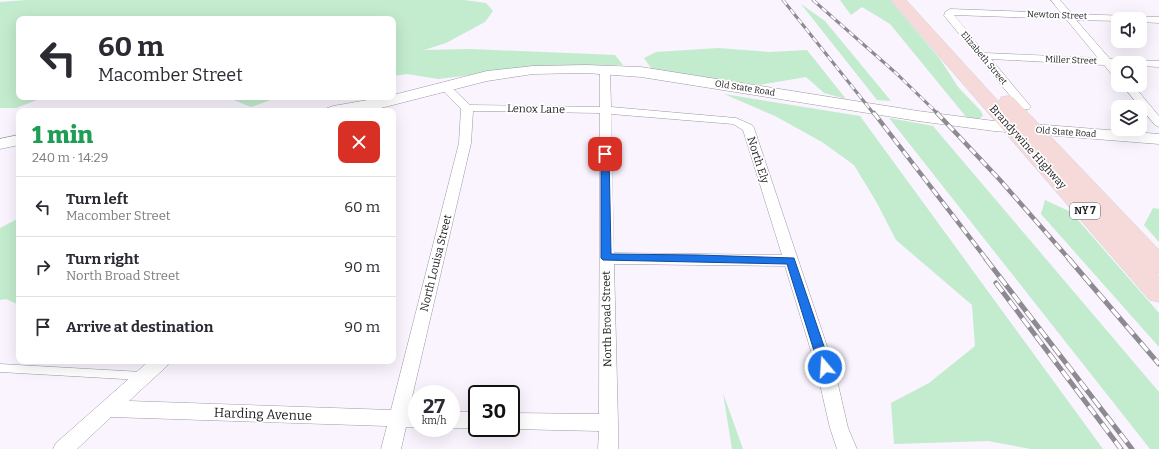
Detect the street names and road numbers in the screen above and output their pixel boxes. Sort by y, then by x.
street label: Newton Street [1027,9,1088,21]
street label: Elizabeth Street [959,29,1010,87]
street label: Miller Street [1045,54,1098,66]
street label: Old State Road [714,78,776,98]
street label: Lenox Lane [507,102,565,116]
street label: Brandywine Highway [987,102,1069,192]
street label: Old State Road [1035,125,1097,139]
street label: North Ely [744,135,772,185]
road number: NY 7 [1070,203,1100,219]
street label: North Louisa Street [418,213,454,313]
street label: North Broad Street [600,271,614,367]
street label: Harding Avenue [214,405,312,423]

